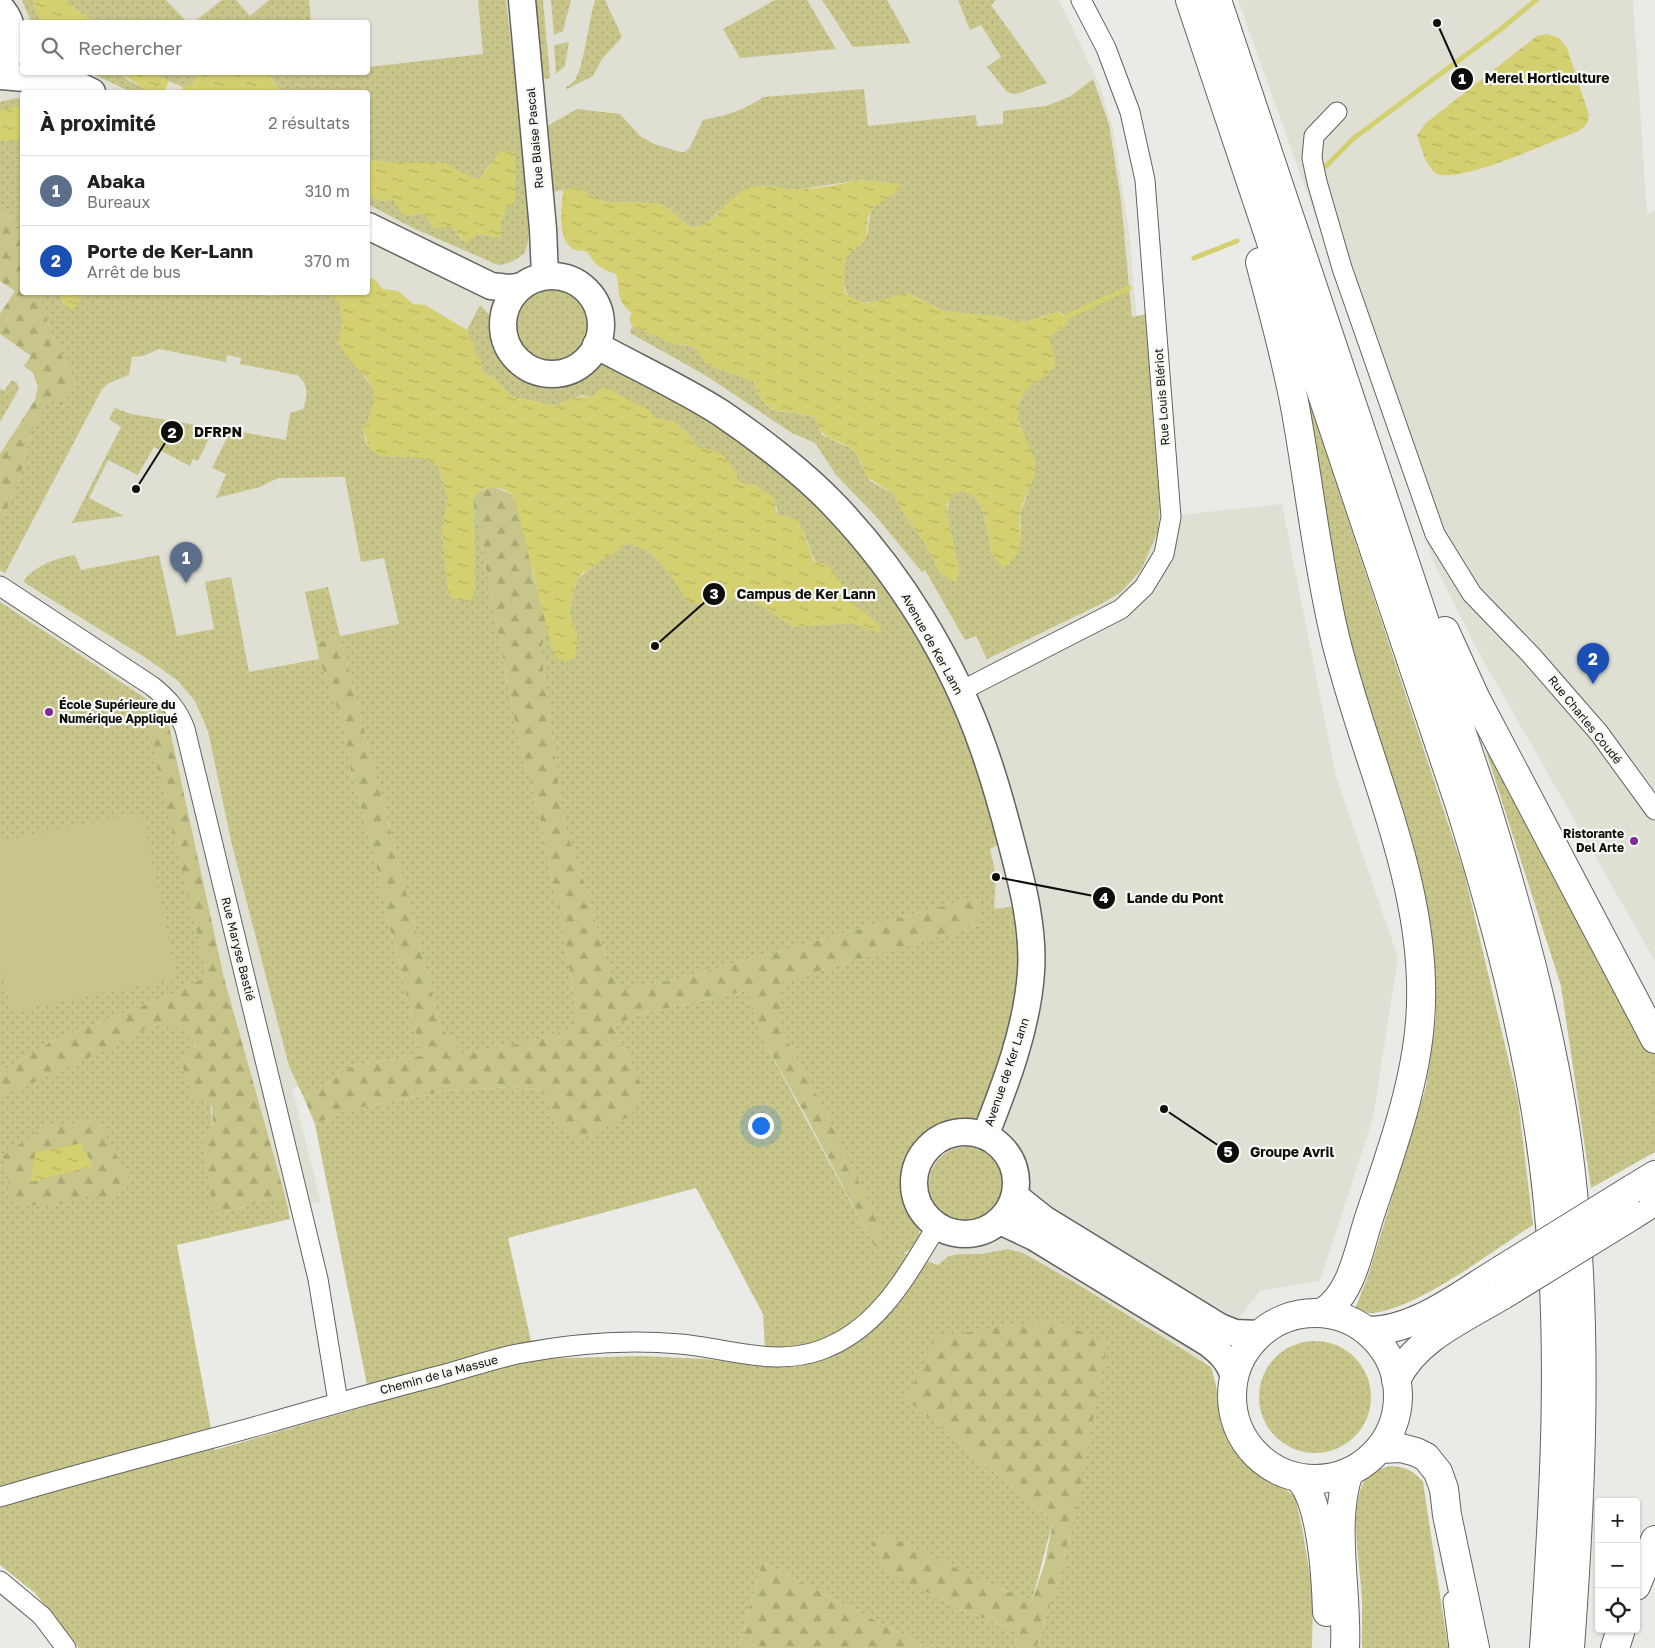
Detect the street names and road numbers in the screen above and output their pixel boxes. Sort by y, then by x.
street label: Rue Blaise Pascal [523,87,546,189]
street label: Rue Louis Blériot [1151,348,1172,446]
street label: Avenue de Ker Lann [898,590,967,697]
street label: Rue Charles Coudé [1545,673,1626,767]
street label: Rue Maryse Bastié [218,895,259,1002]
street label: Avenue de Ker Lann [981,1016,1032,1128]
street label: Chemin de la Massue [378,1352,500,1398]

